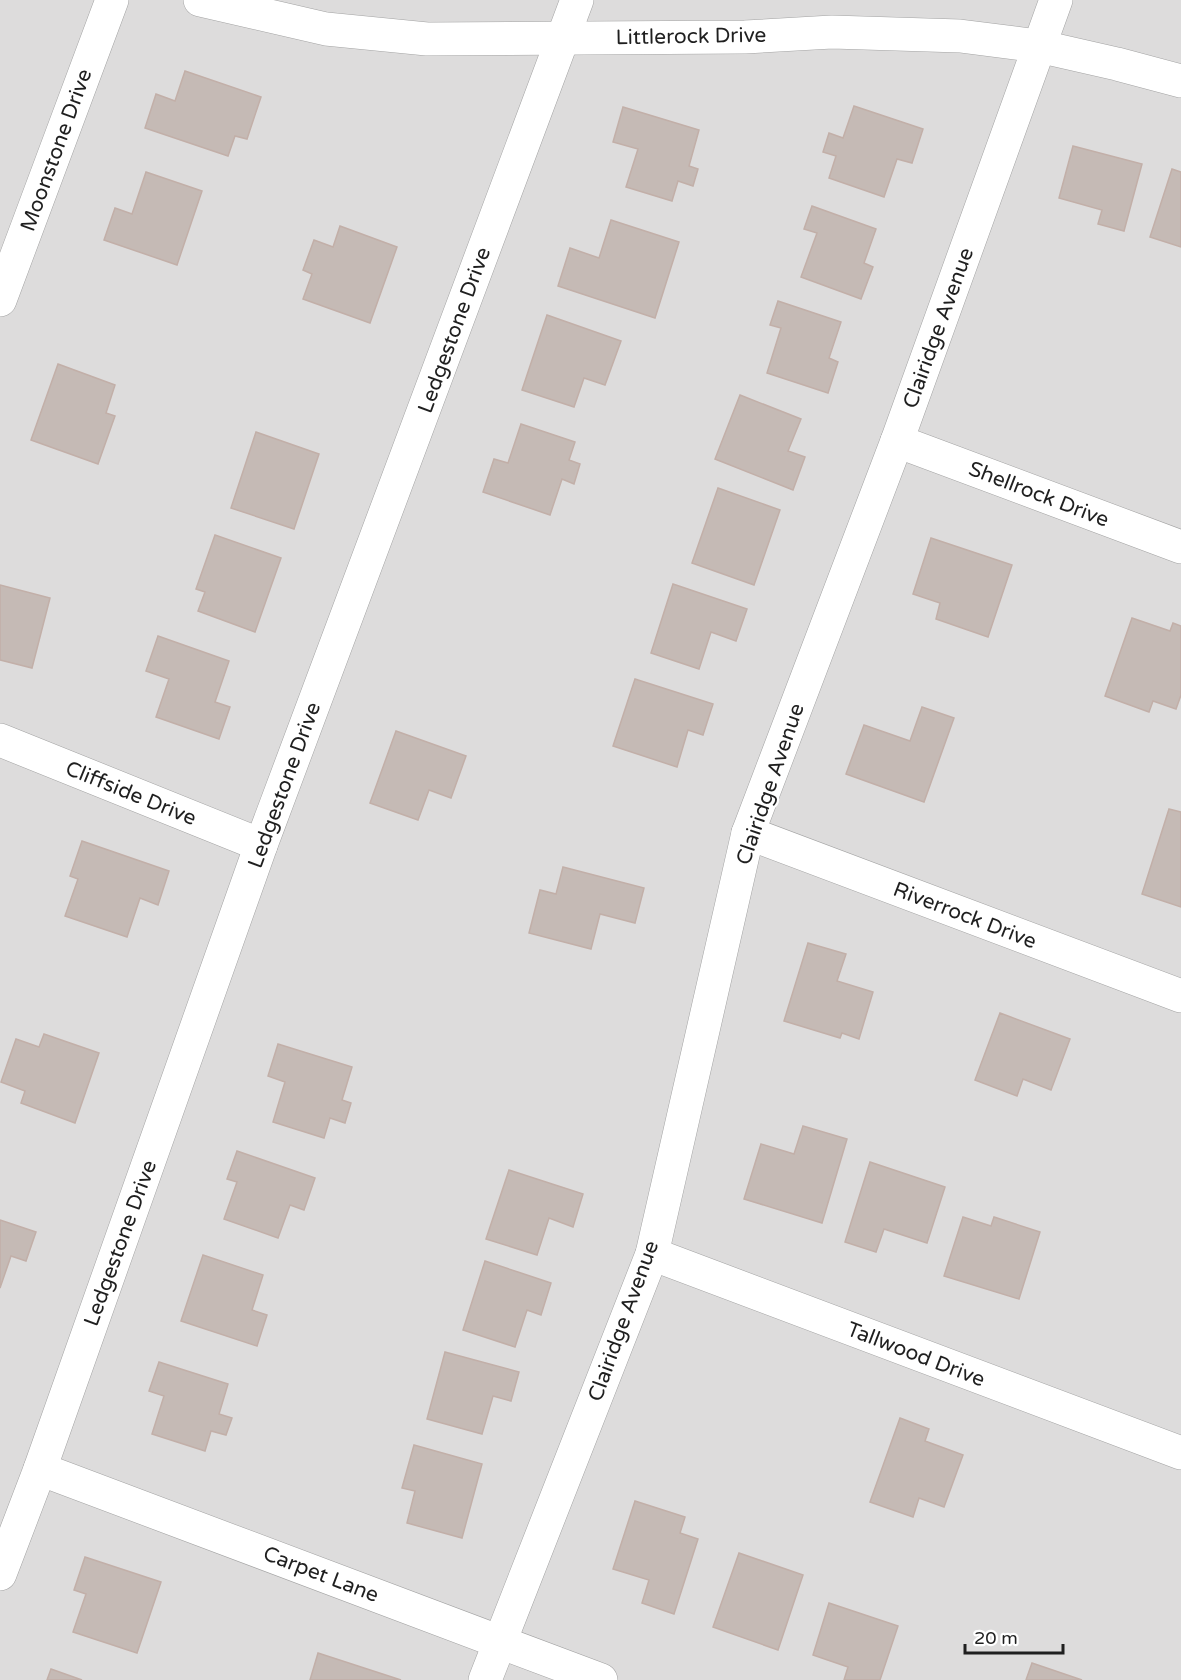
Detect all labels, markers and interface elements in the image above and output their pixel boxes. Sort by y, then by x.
street label: Littlerock Drive [615,23,767,50]
street label: Moonstone Drive [16,66,97,235]
street label: Ledgestone Drive [413,244,496,417]
street label: Clairidge Avenue [898,244,979,412]
street label: Shellrock Drive [965,456,1113,533]
street label: Ledgestone Drive [243,699,326,872]
street label: Clairidge Avenue [731,700,810,868]
street label: Cliffside Drive [62,756,200,831]
street label: Riverrock Drive [890,877,1040,954]
street label: Ledgestone Drive [79,1157,162,1330]
street label: Clairidge Avenue [583,1237,664,1405]
street label: Tallwood Drive [843,1317,988,1392]
street label: Carpet Lane [260,1541,382,1608]
scale bar [965,1617,1062,1655]
text: 20 m [974,1627,1018,1649]

